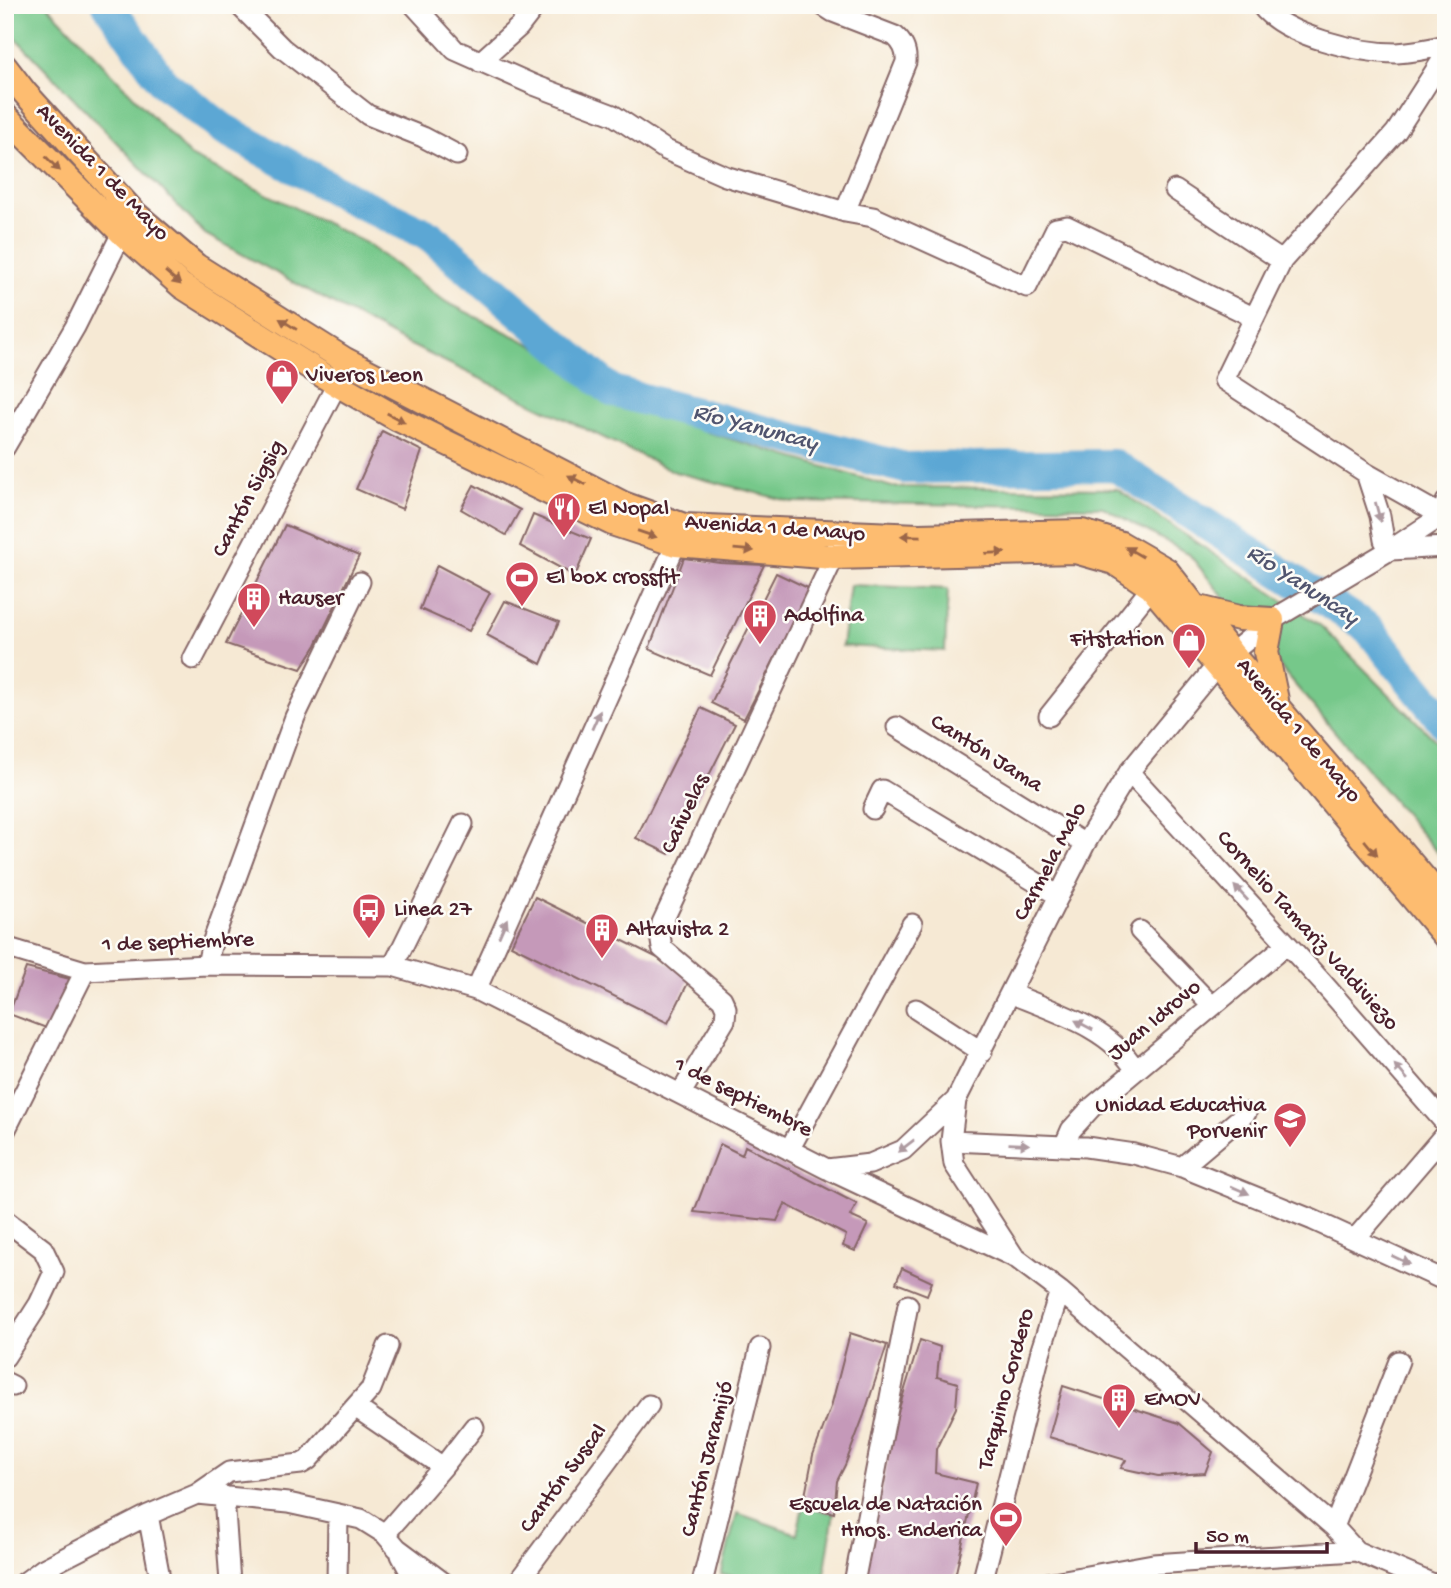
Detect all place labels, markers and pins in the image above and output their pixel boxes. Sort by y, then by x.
shop icon: Viveros Leon [263,357,301,406]
place label: Viveros Leon [305,363,423,390]
restaurant icon: El Nopal [545,490,583,539]
place label: El Nopal [588,496,669,523]
sports icon: El box crossfit [503,559,541,608]
place label: El box crossfit [546,565,680,592]
building icon: Hauser [235,580,273,629]
place label: Hauser [278,586,345,613]
building icon: Adolfina [741,597,779,646]
place label: Adolfina [784,603,865,630]
shop icon: Fitstation [1170,621,1208,670]
place label: Fitstation [1069,627,1164,654]
bus stop icon: Linea 27 [350,891,388,940]
place label: Linea 27 [394,897,473,924]
building icon: Altavista 2 [583,911,621,960]
place label: Altavista 2 [626,917,729,944]
place label: Unidad Educativa Porvenir [1095,1093,1268,1146]
school or university icon: Unidad Educativa Porvenir [1271,1100,1309,1149]
building icon: EMOV [1100,1381,1138,1430]
place label: EMOV [1144,1387,1201,1414]
place label: Escuela de Natación Hnos. Enderica [789,1492,983,1545]
sports icon: Escuela de Natación Hnos. Enderica [987,1499,1025,1548]

